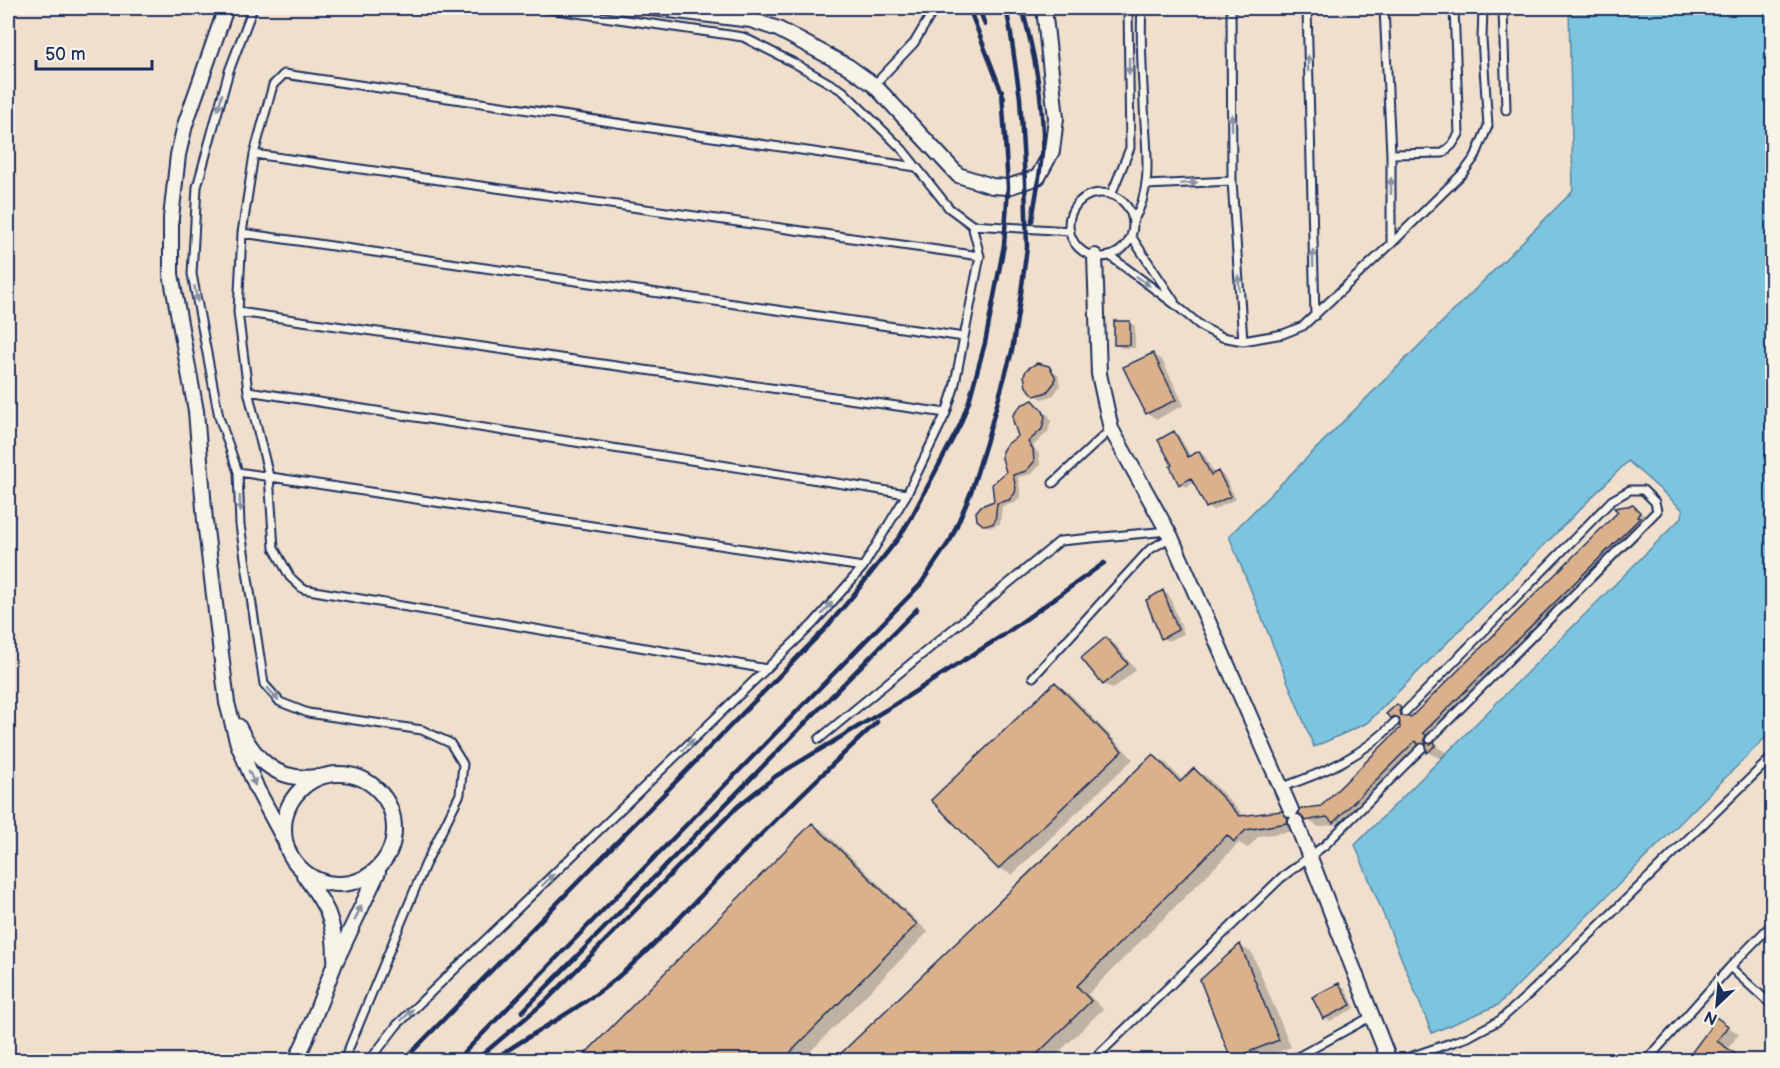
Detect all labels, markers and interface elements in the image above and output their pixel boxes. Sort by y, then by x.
scale bar [36,33,152,71]
text: 50 m [45,44,86,65]
one-way arrow [1303,53,1313,72]
one-way arrow [1124,56,1133,75]
one-way arrow [215,93,225,111]
one-way arrow [1227,113,1237,132]
one-way arrow [1386,176,1396,195]
one-way arrow [1179,178,1198,187]
one-way arrow [1308,248,1318,267]
one-way arrow [1234,274,1244,293]
one-way arrow [1135,275,1151,287]
one-way arrow [192,284,201,303]
one-way arrow [235,495,244,514]
one-way arrow [820,601,833,616]
one-way arrow [266,686,279,701]
one-way arrow [681,738,695,752]
one-way arrow [248,769,257,787]
one-way arrow [540,873,555,887]
one-way arrow [353,905,362,922]
north arrow [1687,975,1747,1035]
text: N [1702,1006,1721,1028]
one-way arrow [400,1009,414,1023]

